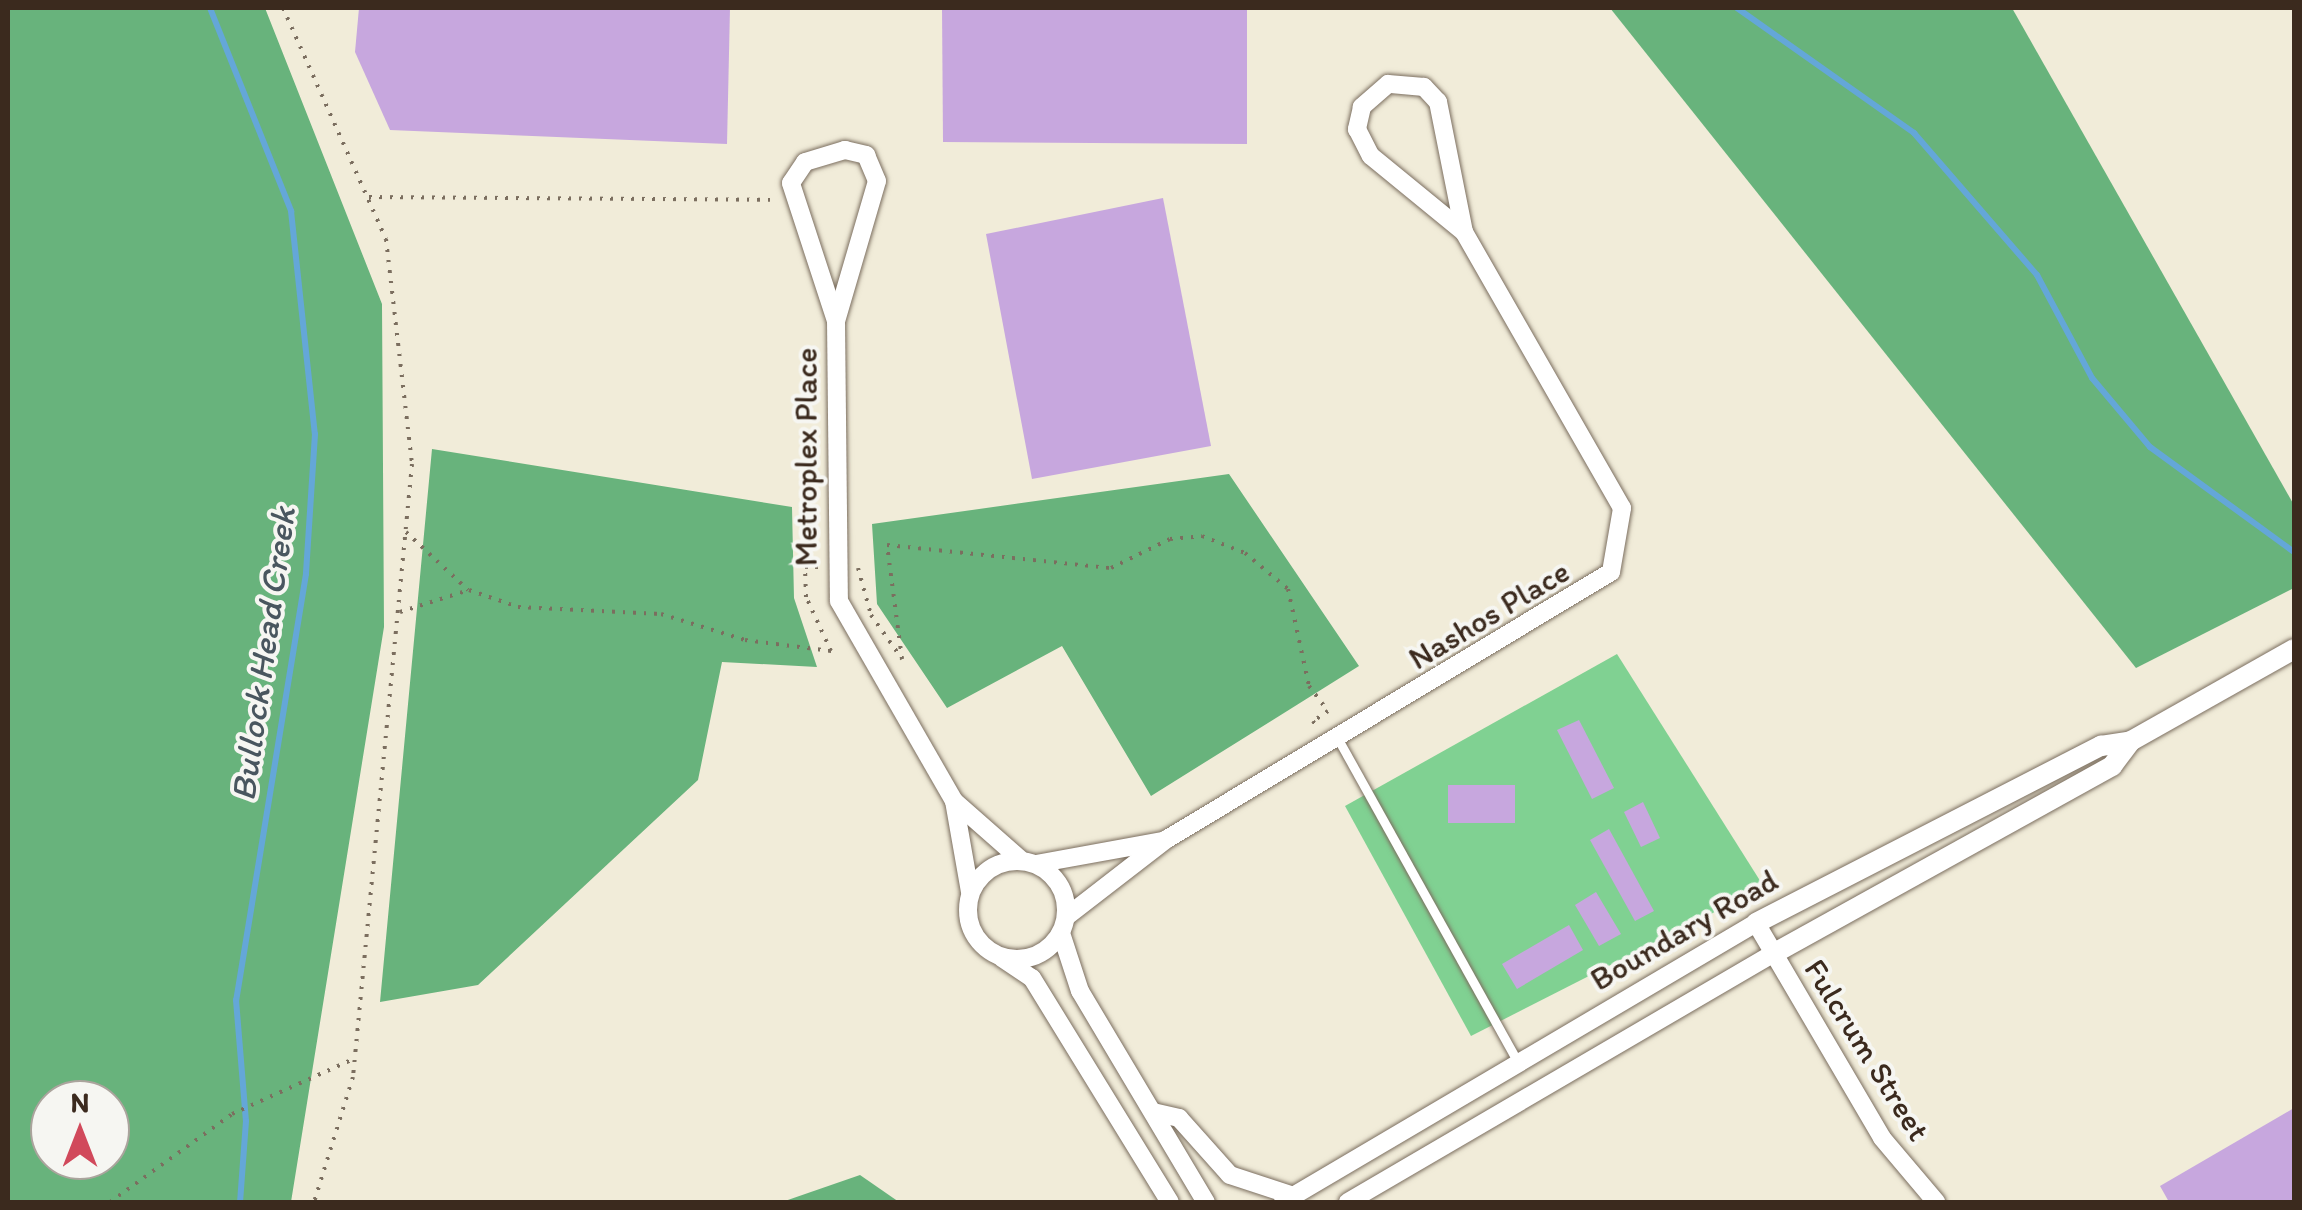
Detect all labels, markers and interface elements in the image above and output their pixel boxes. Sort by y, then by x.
street label: Metroplex Place [787,348,825,566]
water label: Bullock Head Creek [222,505,304,803]
street label: Nashos Place [1402,552,1576,678]
street label: Boundary Road [1583,861,1785,999]
street label: Fulcrum Street [1796,952,1938,1148]
north arrow [30,1080,130,1180]
text: N [71,1085,89,1119]

